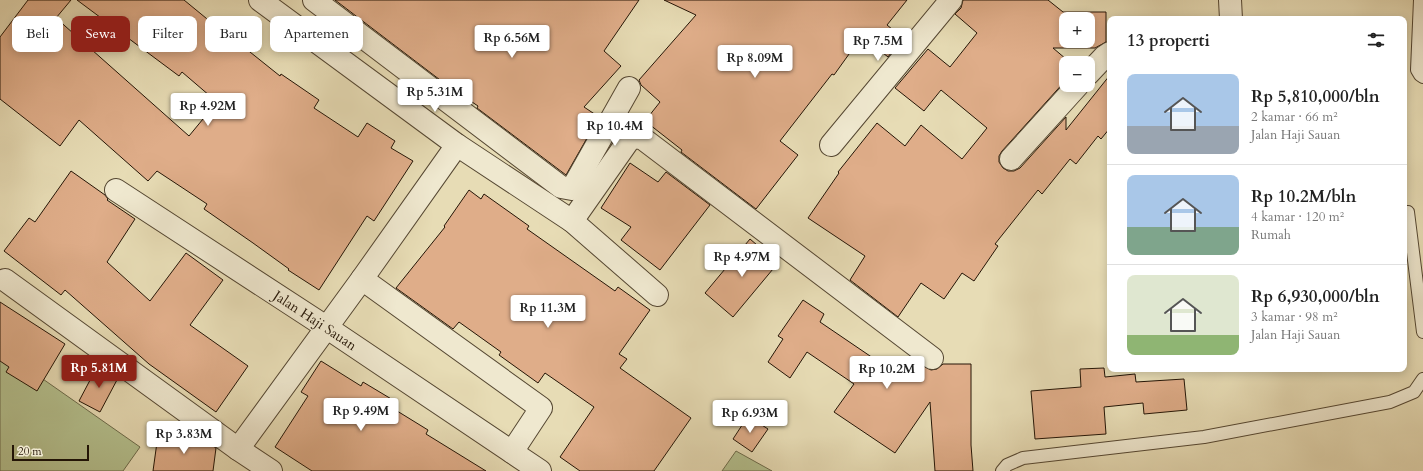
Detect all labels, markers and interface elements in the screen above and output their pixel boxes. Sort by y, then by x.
map controls [1059,12,1095,92]
button: + [1059,12,1095,48]
chip: Beli [12,16,63,52]
chip: Sewa [71,16,130,52]
chip: Filter [138,16,197,52]
chip: Baru [205,16,262,52]
chip: Apartemen [270,16,363,52]
pin: Rp 6.56M [471,25,553,59]
pin: Rp 7.5M [841,28,915,62]
text: Rp 6.56M [484,29,540,47]
text: 13 properti [1127,29,1210,52]
icon: filters [1365,29,1387,51]
text: Rp 7.5M [853,32,903,50]
pin: Rp 8.09M [714,45,796,79]
text: Rp 8.09M [727,49,783,67]
button: − [1059,56,1095,92]
pin: Rp 5.31M [394,79,476,113]
text: Rp 5.31M [407,83,463,101]
text: Rp 5,810,000/bln [1251,85,1380,108]
icon: home [1159,90,1207,138]
pin: Rp 4.92M [167,93,249,127]
text: Rp 4.92M [180,97,236,115]
text: 2 kamar · 66 m² [1251,108,1338,126]
pin: Rp 10.4M [574,113,656,147]
text: Rp 10.4M [587,117,643,135]
text: Jalan Haji Sauan [1251,126,1340,144]
text: Rp 10.2M/bln [1251,185,1356,208]
icon: home [1159,191,1207,239]
text: 4 kamar · 120 m² [1251,208,1344,226]
text: Rumah [1251,226,1291,244]
pin: Rp 4.97M [701,244,783,278]
text: Rp 4.97M [714,248,770,266]
street label: Jalan Haji Sauan [268,285,361,355]
text: Rp 6,930,000/bln [1251,285,1380,308]
icon: home [1159,291,1207,339]
pin: Rp 11.3M [507,295,589,329]
text: Rp 11.3M [520,299,576,317]
text: 3 kamar · 98 m² [1251,308,1338,326]
text: Jalan Haji Sauan [1251,326,1340,344]
pin: Rp 5.81M [58,355,140,389]
pin: Rp 10.2M [846,356,928,390]
text: Rp 5.81M [71,359,127,377]
text: Rp 10.2M [859,360,915,378]
pin: Rp 9.49M [320,398,402,432]
pin: Rp 6.93M [709,400,791,434]
text: Rp 9.49M [333,402,389,420]
text: Rp 6.93M [722,404,778,422]
pin: Rp 3.83M [143,421,225,455]
text: Rp 3.83M [156,425,212,443]
scale bar [12,443,89,462]
text: 20 m [18,444,42,459]

